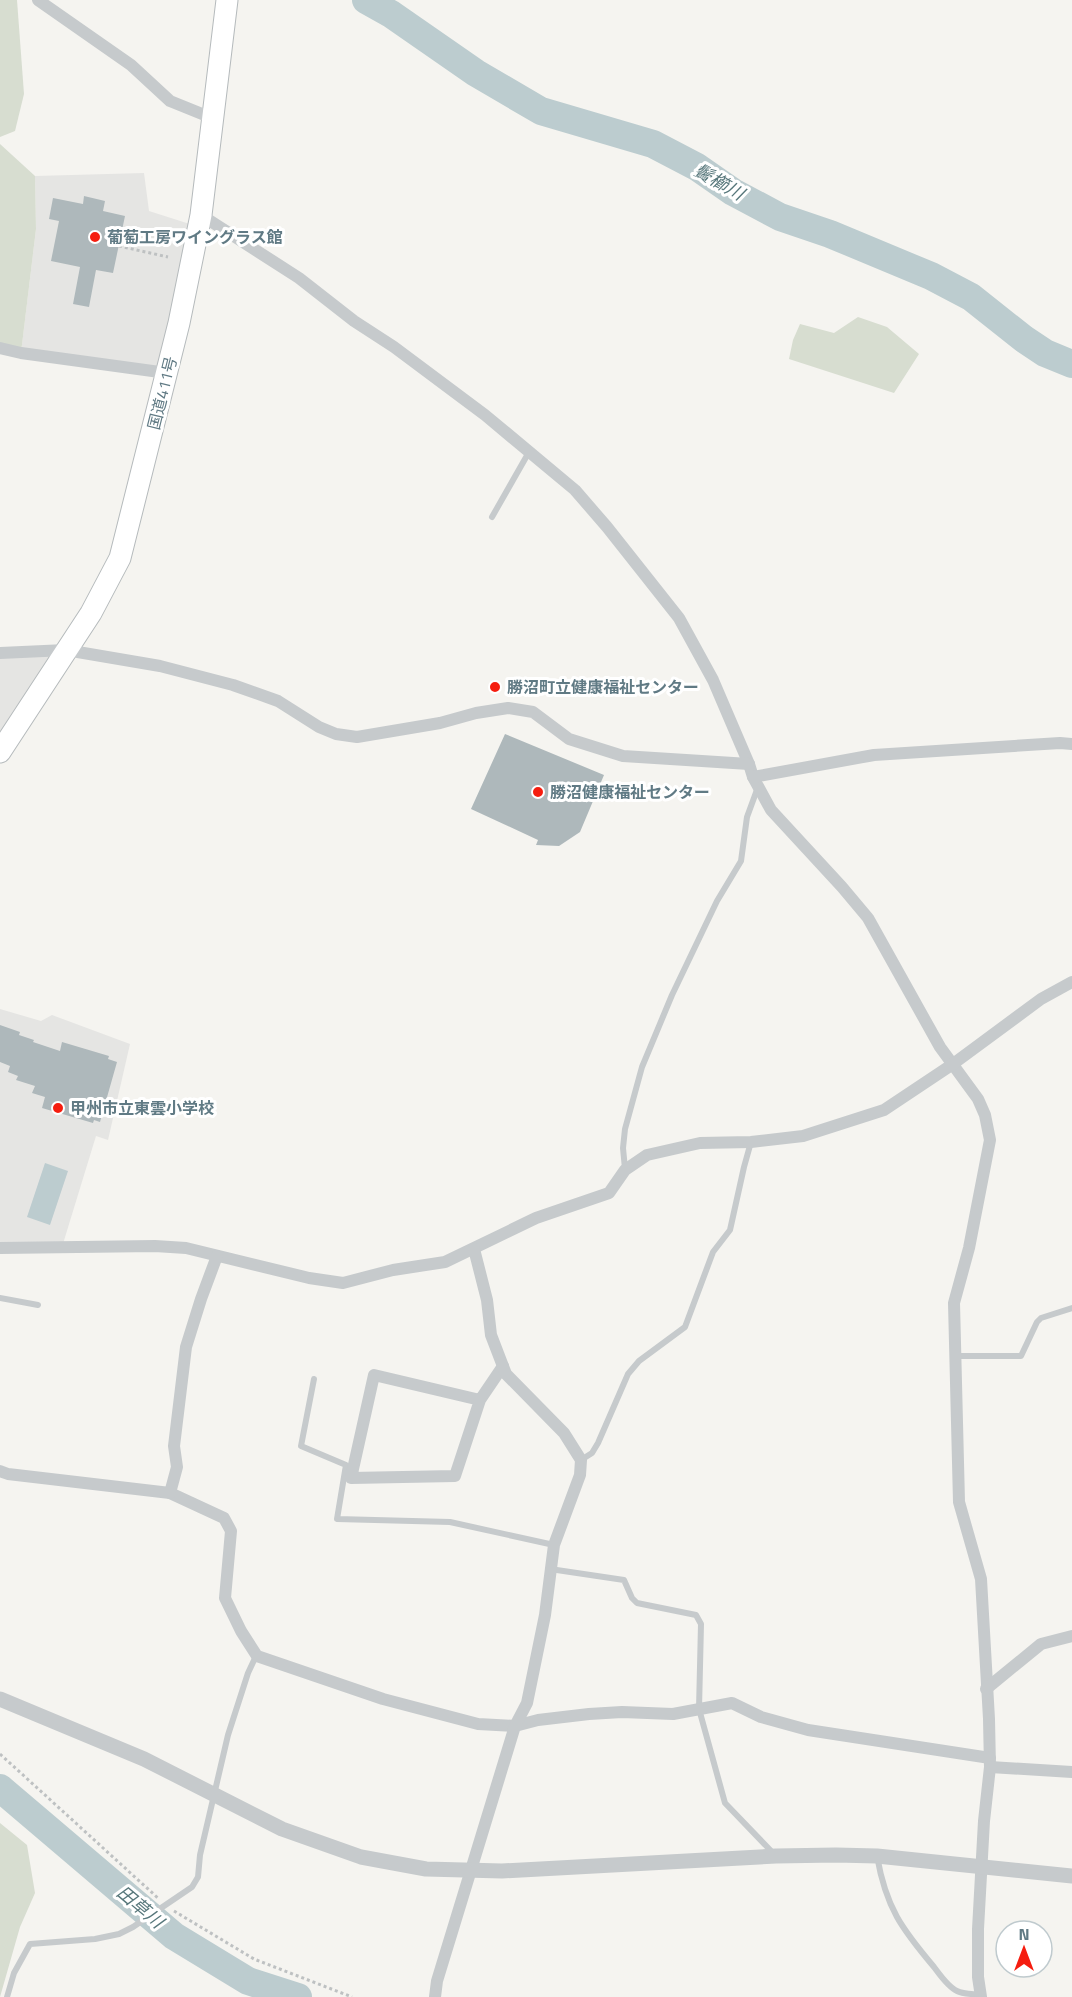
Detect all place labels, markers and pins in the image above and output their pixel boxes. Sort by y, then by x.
place label: 葡萄工房ワイングラス館 [107,225,283,249]
marker: 葡萄工房ワイングラス館 [88,230,102,244]
place label: 勝沼町立健康福祉センター [507,675,699,699]
marker: 勝沼町立健康福祉センター [488,680,502,694]
place label: 勝沼健康福祉センター [550,780,710,804]
marker: 勝沼健康福祉センター [531,785,545,799]
place label: 甲州市立東雲小学校 [70,1096,214,1120]
marker: 甲州市立東雲小学校 [51,1101,65,1115]

